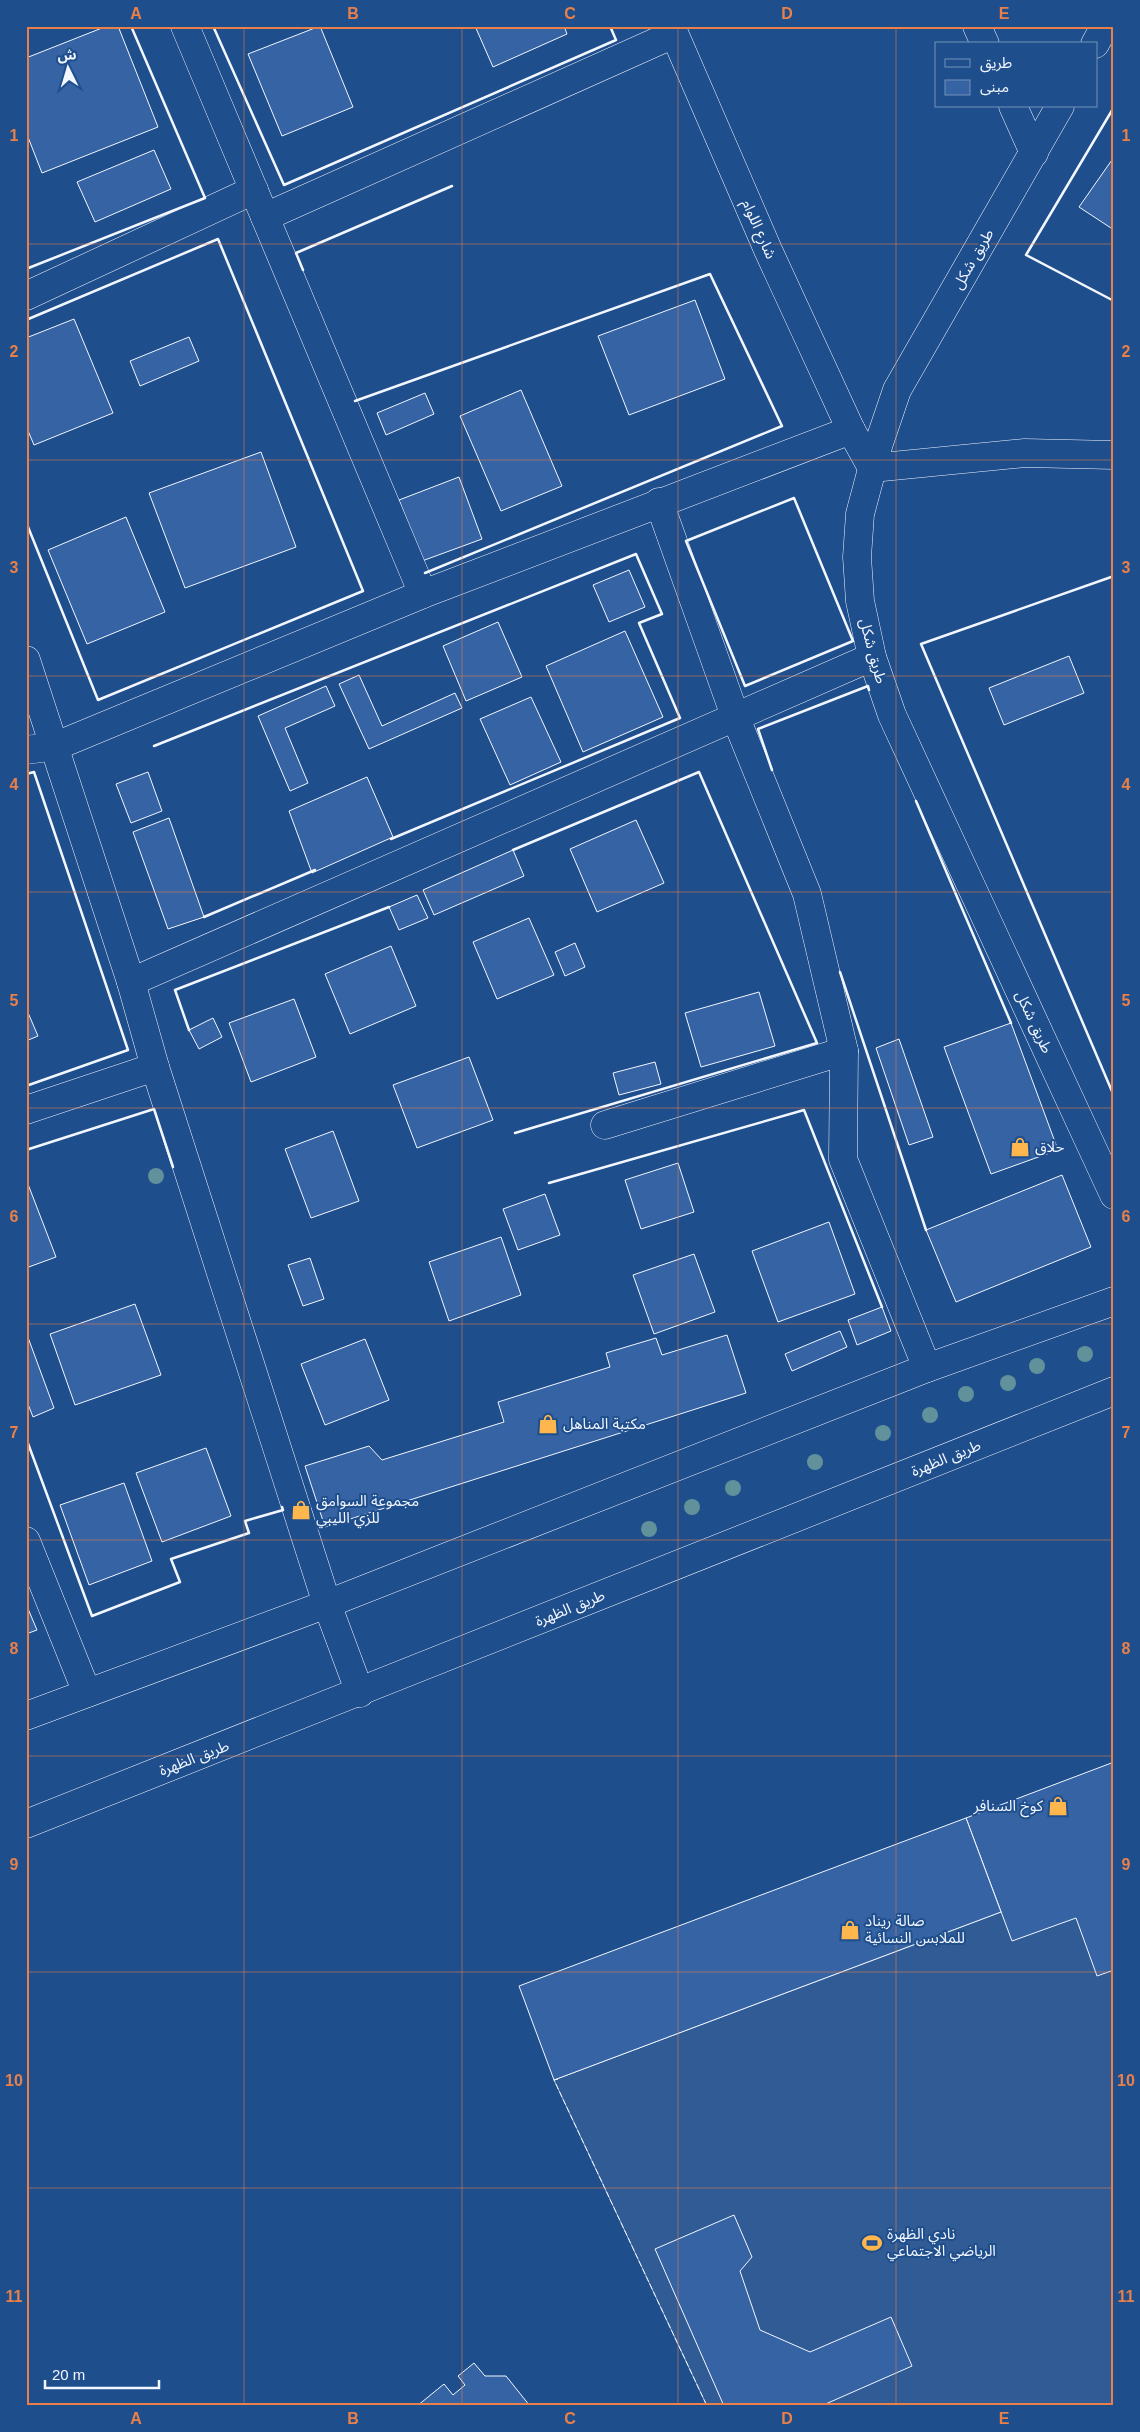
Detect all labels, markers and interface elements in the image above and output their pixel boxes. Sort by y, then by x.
text: A [130,5,142,22]
text: B [347,5,359,22]
text: C [564,5,576,22]
text: D [781,5,793,22]
text: E [999,5,1010,22]
north arrow [42,42,92,92]
legend [935,42,1098,108]
text: ش [57,46,77,64]
text: طريق [980,54,1012,73]
text: مبنى [980,78,1009,96]
text: 1 [10,127,19,144]
text: 1 [1122,127,1131,144]
street label: شارع اللوام [735,196,780,263]
street label: طريق شكل [949,226,998,293]
text: 2 [10,343,19,360]
text: 2 [1122,343,1131,360]
text: 3 [10,559,19,576]
text: 3 [1122,559,1131,576]
street label: طريق شكل [855,616,890,686]
text: 4 [10,776,19,793]
text: 4 [1122,776,1131,793]
street label: طريق شكل [1011,988,1056,1056]
text: 5 [10,992,19,1009]
text: 5 [1122,992,1131,1009]
shop icon: حلاق [1009,1136,1031,1158]
place label: حلاق [1035,1138,1065,1156]
text: 6 [10,1208,19,1225]
text: 6 [1122,1208,1131,1225]
shop icon: مكتبة المناهل [537,1413,559,1435]
place label: مكتبة المناهل [563,1415,646,1433]
text: 7 [10,1424,19,1441]
text: 7 [1122,1424,1131,1441]
street label: طريق الظهرة [909,1436,984,1481]
place label: مجموعة السوامق للزي الليبي [316,1492,419,1529]
shop icon: مجموعة السوامق للزي الليبي [290,1499,312,1521]
street label: طريق الظهرة [533,1586,608,1631]
text: 8 [10,1640,19,1657]
text: 8 [1122,1640,1131,1657]
street label: طريق الظهرة [156,1736,232,1781]
shop icon: كوخ السنافر [1047,1795,1069,1817]
place label: كوخ السنافر [973,1797,1044,1818]
text: 9 [10,1856,19,1873]
text: 9 [1122,1856,1131,1873]
place label: صالة ريناد للملابس النسائية [865,1912,965,1947]
shop icon: صالة ريناد للملابس النسائية [839,1919,861,1941]
text: 10 [5,2072,23,2089]
text: 10 [1117,2072,1135,2089]
place label: نادي الظهرة الرياضي الاجتماعي [887,2225,996,2262]
sports icon: نادي الظهرة الرياضي الاجتماعي [861,2232,883,2254]
text: 11 [6,2288,23,2305]
text: 11 [1118,2288,1135,2305]
scale bar [45,2357,159,2389]
text: 20 m [52,2366,85,2383]
text: A [130,2410,142,2427]
text: B [347,2410,359,2427]
text: C [564,2410,576,2427]
text: D [781,2410,793,2427]
text: E [999,2410,1010,2427]

